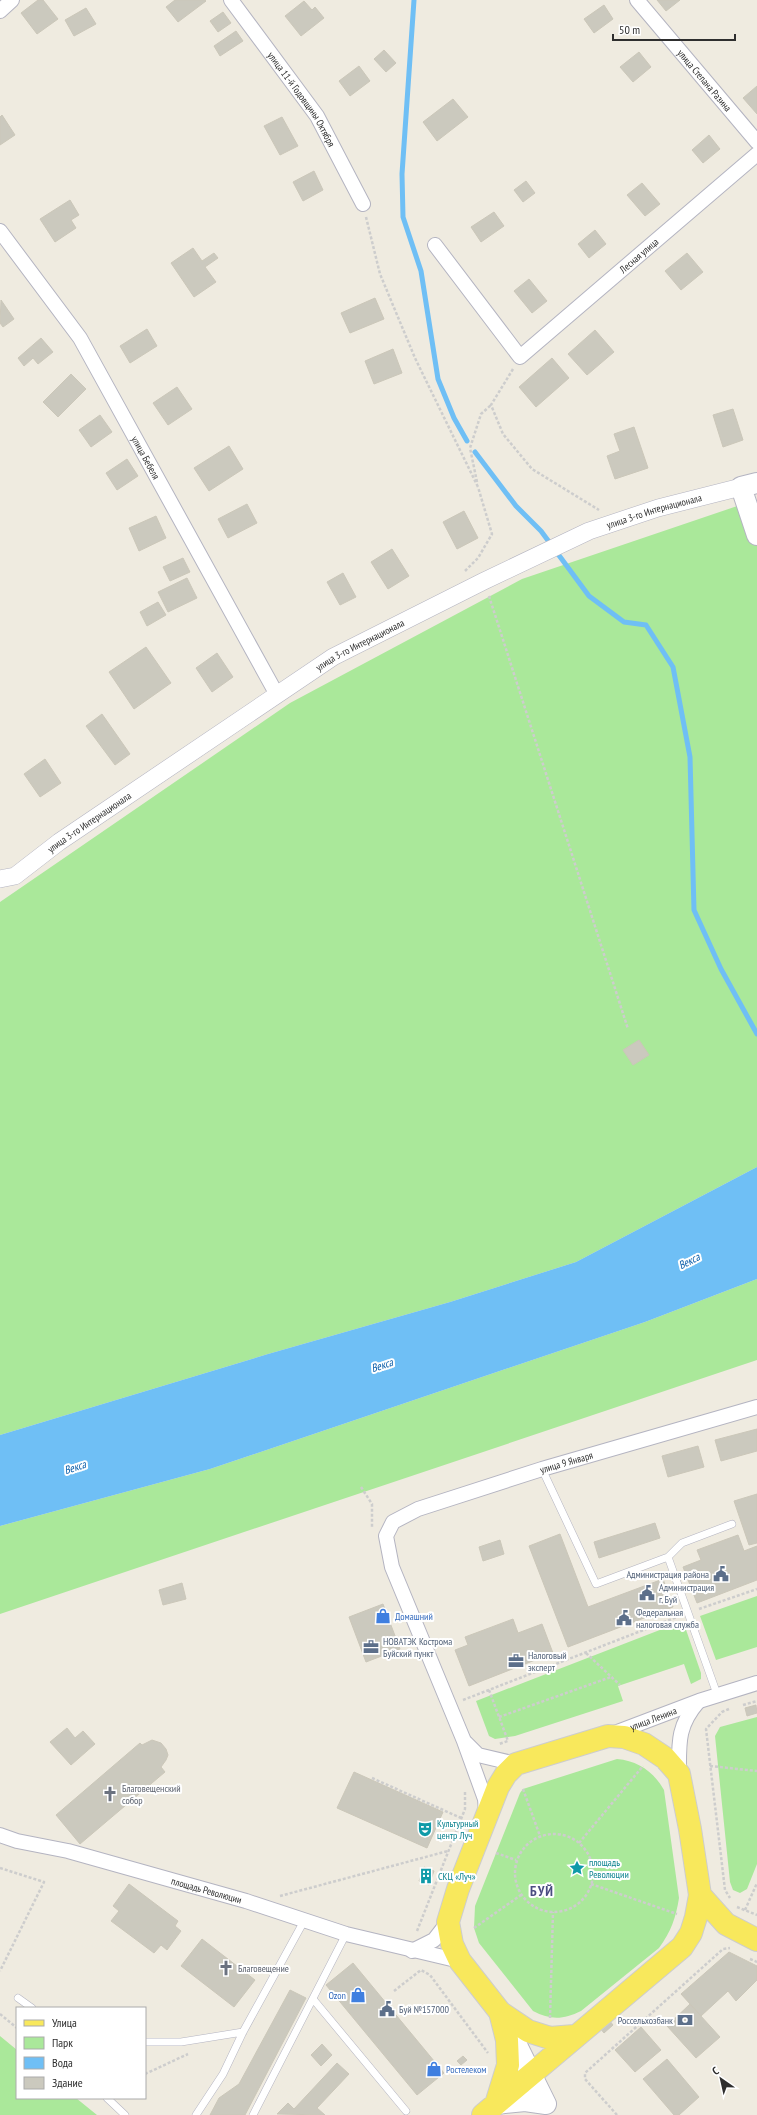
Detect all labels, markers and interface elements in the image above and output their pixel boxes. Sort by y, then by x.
scale bar [613,16,735,42]
text: 50 m [619,22,640,37]
street label: улица Степана Разина [675,46,735,114]
street label: улица 11-й Годовщины Октября [265,49,338,149]
street label: Лесная улица [616,235,661,276]
street label: улица Бебеля [129,433,163,481]
street label: улица 3-го Интернационала [605,491,703,531]
street label: улица 3-го Интернационала [313,616,406,673]
street label: улица 3-го Интернационала [45,789,133,855]
water label: Векса [676,1249,703,1272]
water label: Векса [369,1355,395,1375]
street label: улица 9 Января [538,1448,594,1476]
water label: Векса [62,1457,88,1477]
public building icon: Администрация района [712,1565,730,1583]
place label: Администрация района [626,1568,709,1581]
place label: Администрация г. Буй [659,1581,714,1606]
public building icon: Администрация г. Буй [638,1584,656,1602]
place label: Федеральная налоговая служба [636,1606,699,1631]
shop icon: Домашний [374,1607,392,1625]
public building icon: Федеральная налоговая служба [615,1609,633,1627]
place label: Домашний [395,1610,433,1623]
place label: НОВАТЭК Кострома Буйский пункт [383,1635,452,1660]
office icon: НОВАТЭК Кострома Буйский пункт [362,1638,380,1656]
place label: Налоговый эксперт [528,1649,567,1674]
office icon: Налоговый эксперт [507,1652,525,1670]
street label: улица Ленина [628,1704,678,1733]
place label: Благовещенский собор [122,1782,181,1807]
church icon: Благовещенский собор [101,1785,119,1803]
place label: Культурный центр Луч [437,1817,478,1842]
theatre icon: Культурный центр Луч [416,1820,434,1838]
place label: площадь Революции [589,1856,629,1881]
place icon: площадь Революции [568,1859,586,1877]
building icon: СКЦ «Луч» [417,1867,435,1885]
place label: СКЦ «Луч» [438,1870,476,1883]
street label: площадь Революции [170,1874,243,1906]
district label: БУЙ [530,1882,554,1900]
church icon: Благовещение [217,1959,235,1977]
place label: Благовещение [238,1962,289,1975]
shop icon: Ozon [349,1986,367,2004]
place label: Ozon [328,1989,346,2002]
public building icon: Буй №157000 [378,2000,396,2018]
place label: Буй №157000 [399,2003,449,2016]
legend [16,2007,146,2099]
bank icon: Россельхозбанк [676,2011,694,2029]
place label: Россельхозбанк [618,2014,673,2027]
text: Улица [52,2015,77,2030]
text: Парк [52,2035,73,2050]
text: Вода [52,2055,73,2070]
north arrow [701,2059,741,2099]
shop icon: Ростелеком [425,2060,443,2078]
place label: Ростелеком [446,2063,487,2076]
text: С [709,2063,721,2078]
text: Здание [52,2075,83,2090]

